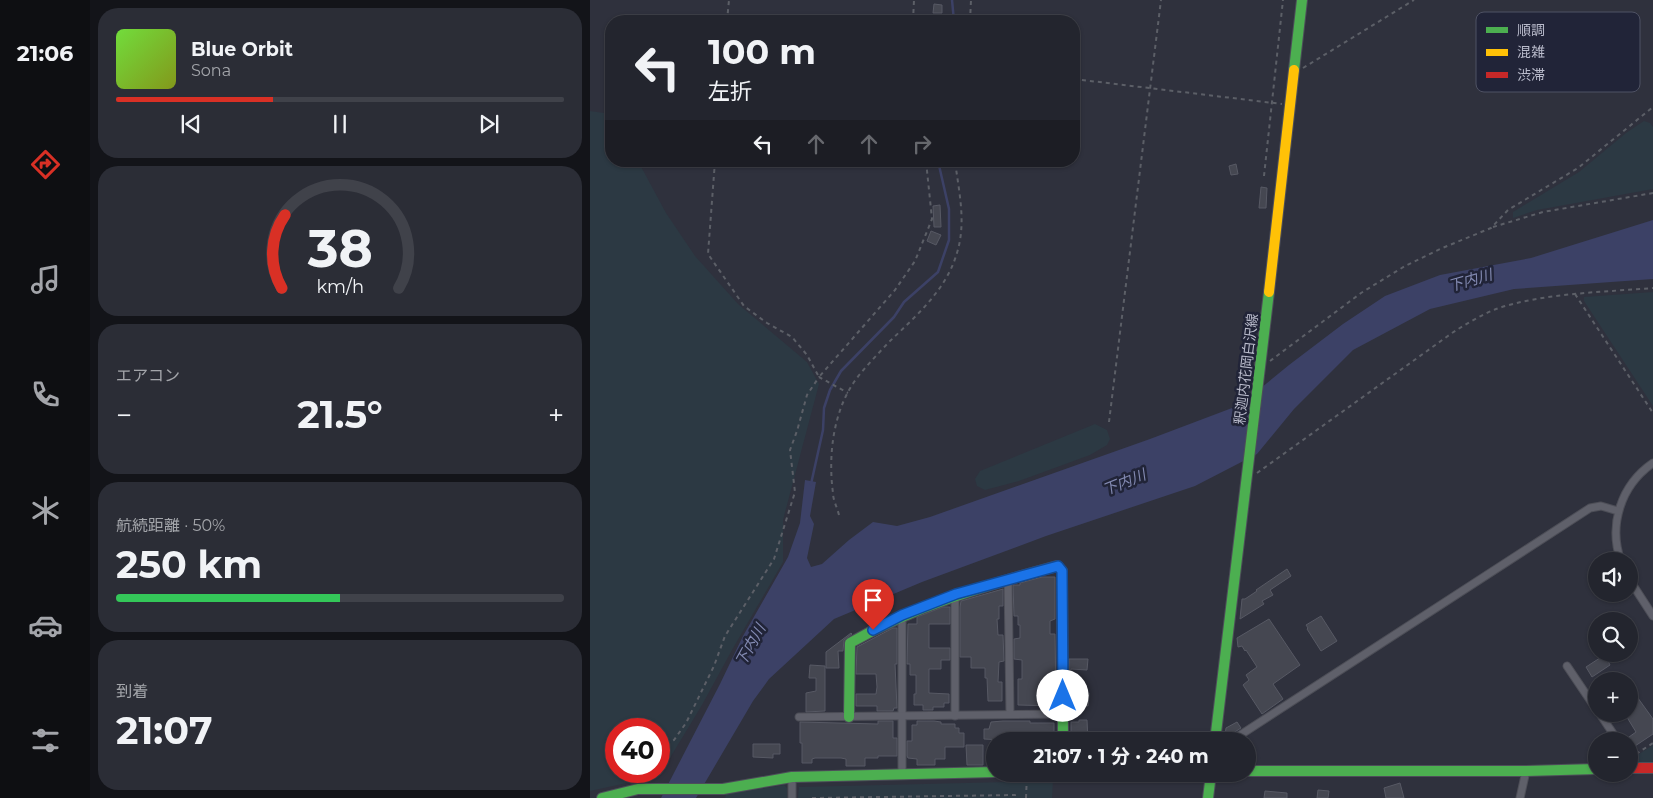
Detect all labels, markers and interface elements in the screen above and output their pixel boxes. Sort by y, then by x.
legend [1476,12,1640,92]
text: 順調 [1517,21,1545,39]
text: 100 m [708,30,816,73]
icon: left [625,35,690,100]
text: Blue Orbit [191,38,293,61]
text: 21:06 [17,40,73,67]
text: 混雑 [1517,43,1545,61]
text: Sona [191,61,231,80]
text: 渋滞 [1517,66,1545,84]
text: 左折 [708,78,752,105]
icon: previous [177,110,205,138]
icon: pause [326,110,354,138]
icon: next [475,110,503,138]
icon: left [749,130,777,158]
icon: ahead [802,130,830,158]
icon: ahead [855,130,883,158]
icon: right [908,130,936,158]
icon: directions [28,147,63,182]
text: 38 [306,217,373,280]
icon: music [28,262,63,297]
water label: 下内川 [1446,264,1496,295]
text: km/h [316,276,364,297]
street label: 釈迦内花岡白沢線 [1230,312,1262,426]
text: エアコン [116,366,180,385]
icon: phone [28,377,63,412]
text: 21.5° [297,391,383,438]
text: − [116,398,132,432]
text: + [548,398,564,432]
water label: 下内川 [1100,464,1150,499]
icon: climate [28,493,63,528]
text: 航続距離 · 50% [116,516,225,535]
text: 250 km [116,541,262,588]
map controls [1588,552,1638,782]
button: sound [1588,552,1638,602]
pin [852,579,894,630]
icon: arrive [859,586,887,614]
icon: car [28,608,63,643]
button: search [1588,612,1638,662]
water label: 下内川 [731,619,770,669]
position arrow [1036,669,1088,721]
button: + [1588,672,1638,722]
text: 到着 [116,682,148,701]
text: 21:07 [116,707,213,754]
speed limit sign: 40 [605,718,670,783]
icon: filters [28,723,63,758]
button: − [1588,732,1638,782]
text: 21:07 · 1 分 · 240 m [1033,745,1209,768]

